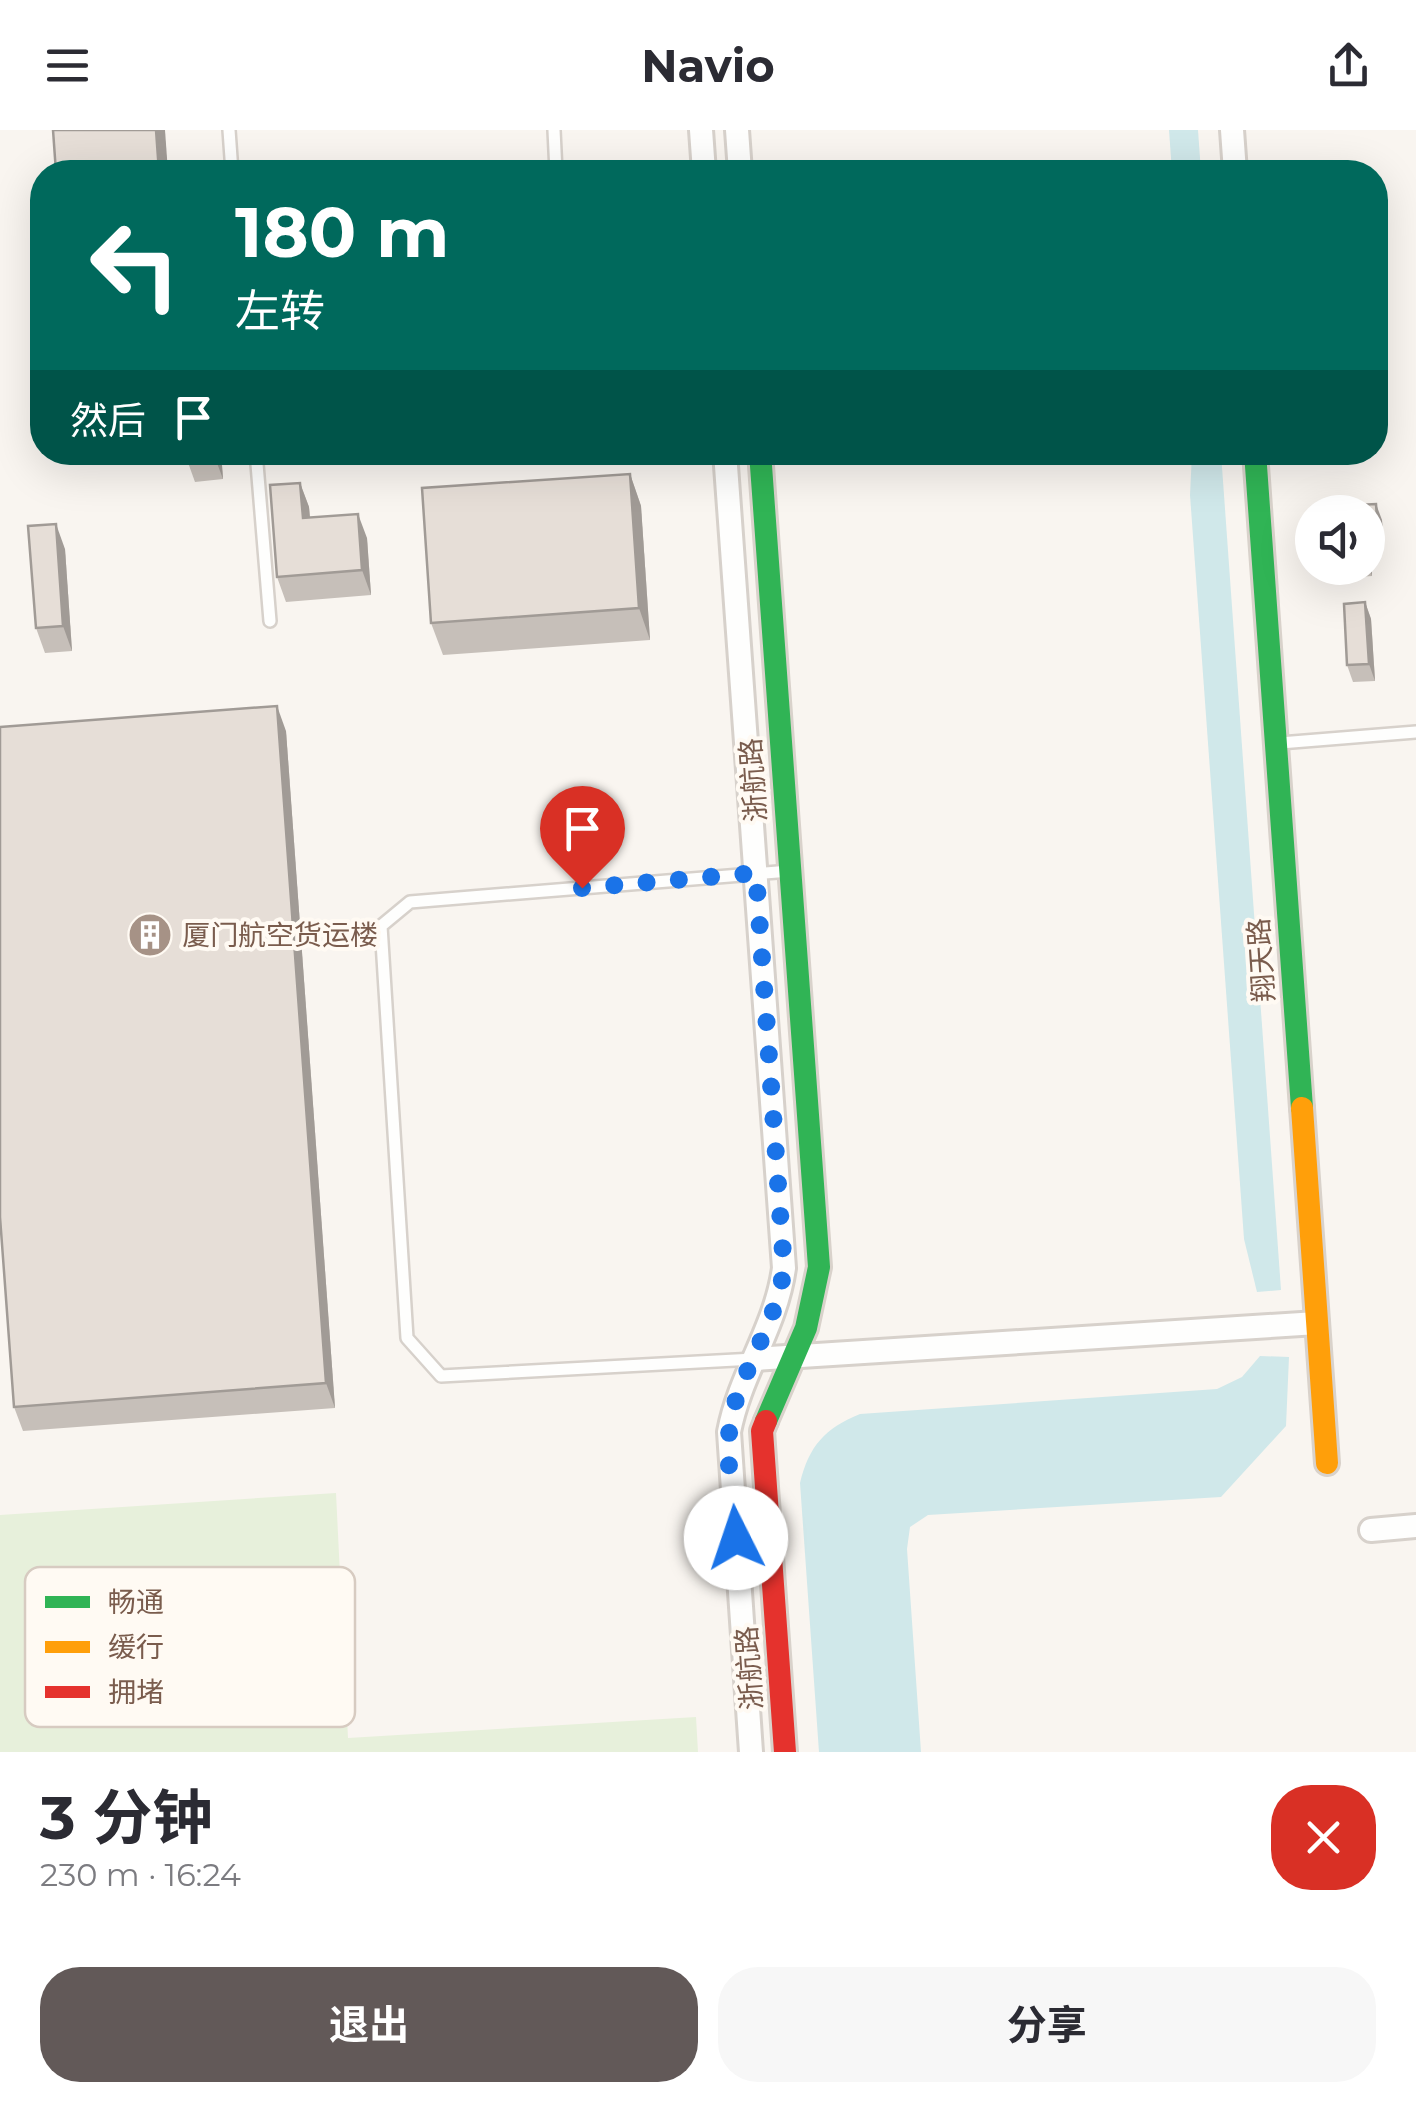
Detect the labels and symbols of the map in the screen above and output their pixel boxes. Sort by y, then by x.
street label: 浙航路 [733,737,773,823]
pin [540,786,625,889]
building icon: 厦门航空货运楼 [127,912,173,958]
street label: 翔天路 [1241,917,1281,1003]
place label: 厦门航空货运楼 [182,918,378,952]
position arrow [684,1486,788,1590]
legend [25,1567,355,1727]
text: 畅通 [108,1585,164,1619]
street label: 浙航路 [729,1625,769,1711]
text: 缓行 [108,1630,164,1664]
text: 拥堵 [108,1675,164,1709]

